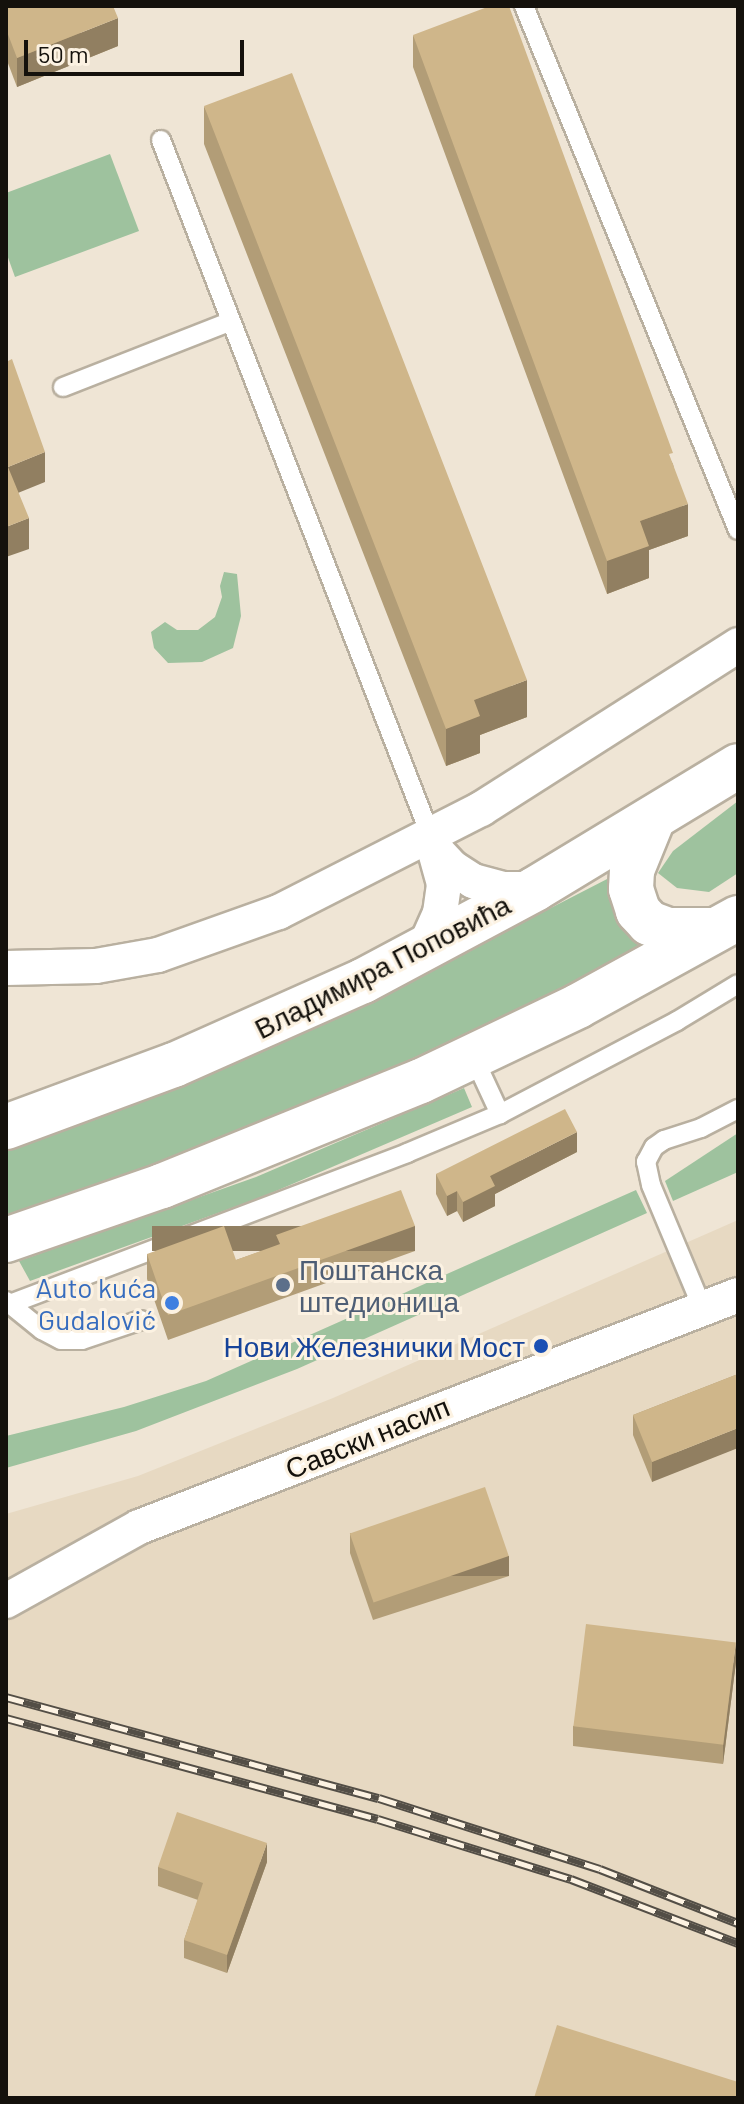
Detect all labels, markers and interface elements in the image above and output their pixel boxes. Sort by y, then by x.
scale bar [28,24,248,74]
text: 50 m [38,39,89,68]
street label: Владимира Поповића [249,887,515,1045]
place label: Поштанска штедионица [299,1252,459,1318]
place label: Auto kuća Gudalović [35,1270,156,1336]
marker: Поштанска штедионица [274,1276,292,1294]
marker: Auto kuća Gudalović [163,1294,181,1312]
place label: Нови Железнички Мост [224,1329,525,1363]
marker: Нови Железнички Мост [532,1337,550,1355]
street label: Савски насип [280,1389,454,1485]

